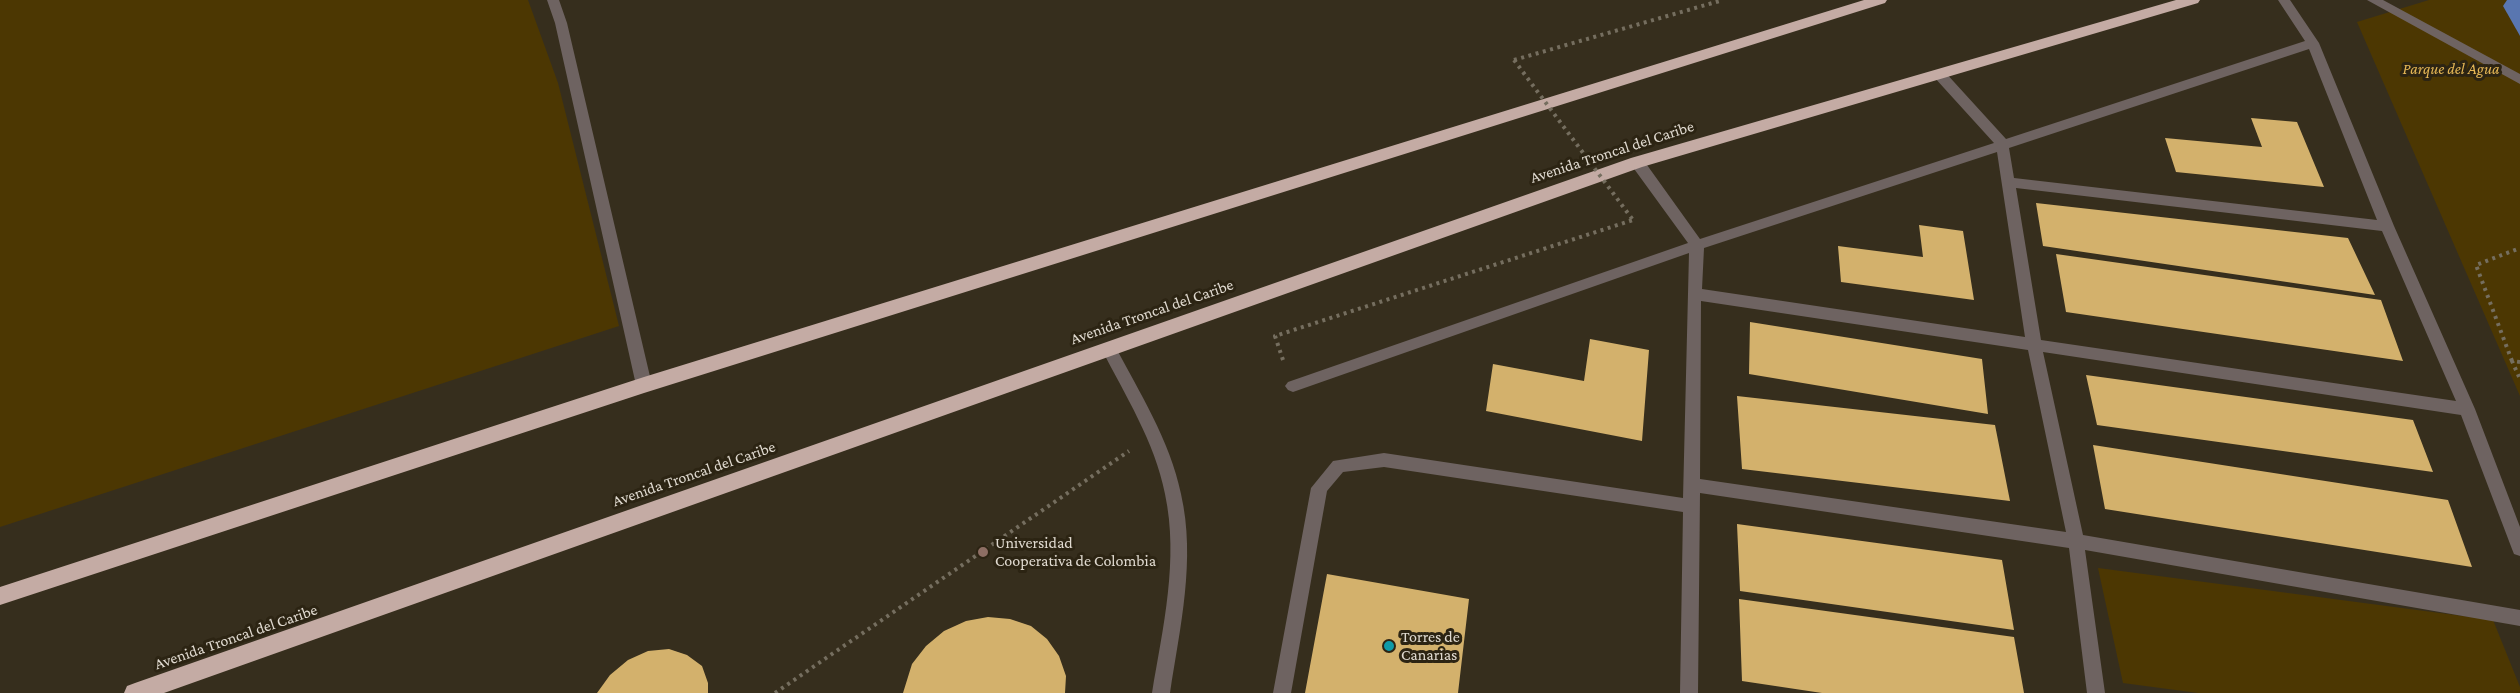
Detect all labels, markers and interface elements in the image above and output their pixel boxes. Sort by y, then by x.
park label: Parque del Agua [2402,59,2500,79]
street label: Avenida Troncal del Caribe [1528,116,1696,188]
street label: Avenida Troncal del Caribe [1068,275,1236,349]
street label: Avenida Troncal del Caribe [610,437,778,511]
place label: Universidad Cooperativa de Colombia [995,533,1156,571]
marker: Universidad Cooperativa de Colombia [976,545,990,559]
street label: Avenida Troncal del Caribe [152,600,320,674]
place label: Torres de Canarias [1401,627,1460,665]
marker: Torres de Canarias [1382,639,1396,653]

